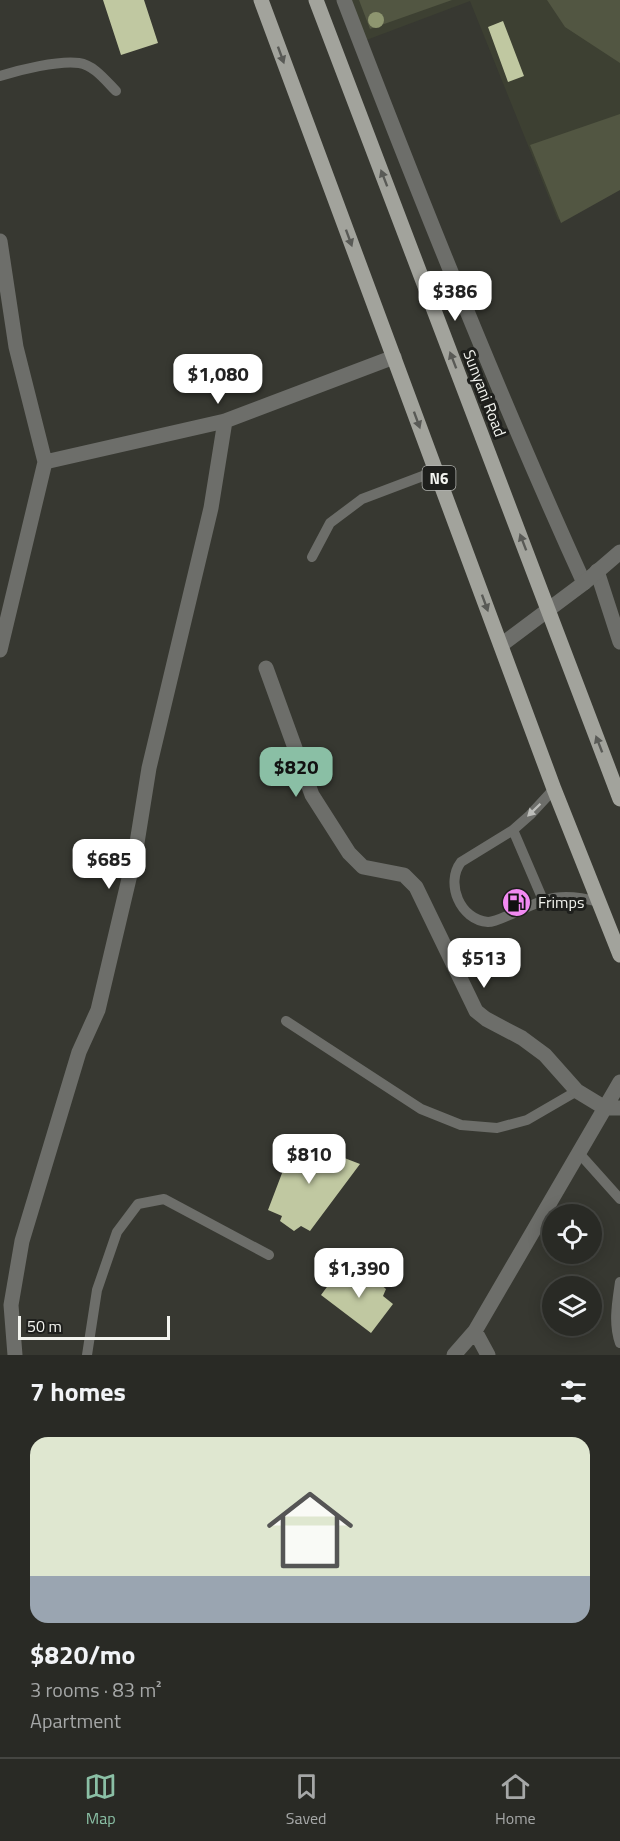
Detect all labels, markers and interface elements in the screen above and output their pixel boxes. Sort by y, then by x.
one-way arrow [277,46,287,64]
one-way arrow [378,169,388,187]
one-way arrow [345,229,355,247]
pin: $386 [419,271,491,322]
text: $386 [433,275,477,306]
street label: Sunyani Road [457,346,513,440]
one-way arrow [447,351,457,369]
pin: $1,080 [169,354,267,405]
text: $1,080 [187,358,249,389]
one-way arrow [413,411,423,429]
road number: N6 [422,466,456,490]
one-way arrow [518,533,528,551]
one-way arrow [481,594,491,612]
one-way arrow [594,735,604,753]
pin: $820 [260,747,332,798]
text: $820 [274,751,318,782]
one-way arrow [528,803,542,817]
pin: $685 [73,839,145,890]
text: $685 [87,843,131,874]
fuel station icon: Frimps [501,886,533,918]
place label: Frimps [538,890,584,914]
pin: $513 [448,938,520,989]
text: $513 [462,942,506,973]
pin: $810 [273,1134,345,1185]
text: $810 [287,1138,331,1169]
map controls [542,1204,602,1336]
button: locate [542,1204,602,1264]
pin: $1,390 [310,1248,408,1299]
text: $1,390 [328,1252,390,1283]
button: layers [542,1276,602,1336]
scale bar [18,1313,170,1340]
text: 50 m [27,1314,62,1338]
text: 7 homes [30,1372,126,1411]
icon: filters [557,1375,590,1408]
icon: home [256,1476,364,1584]
text: $820/mo [30,1635,135,1674]
text: 3 rooms · 83 m² [30,1674,162,1705]
text: Apartment [30,1705,121,1736]
tab: Map [84,1770,117,1830]
tab: Saved [286,1770,327,1830]
tab: Home [495,1770,536,1830]

